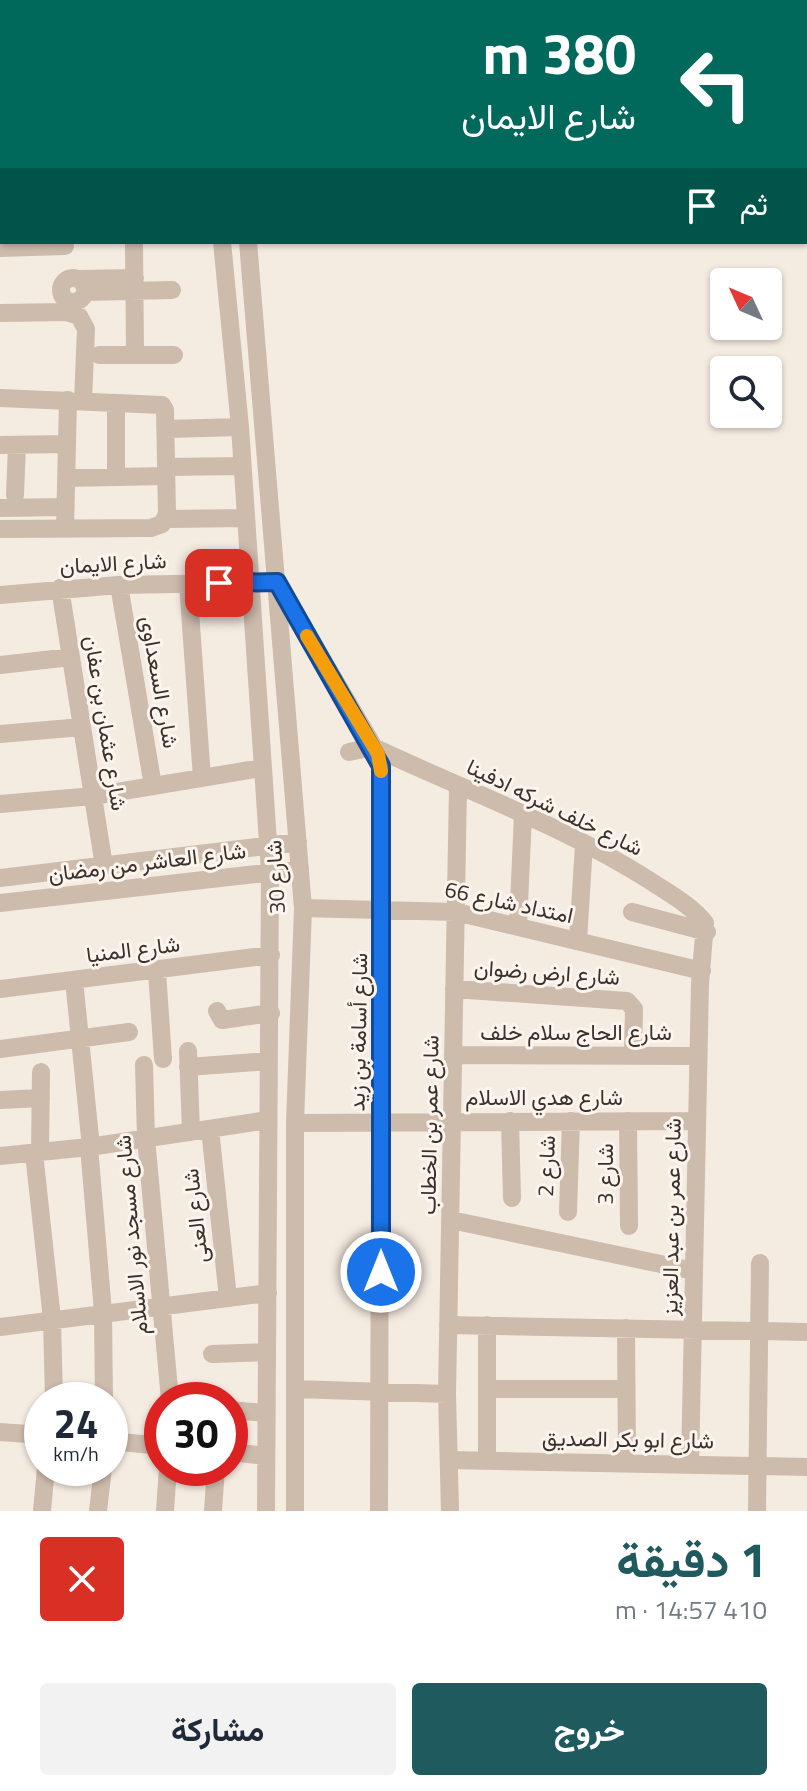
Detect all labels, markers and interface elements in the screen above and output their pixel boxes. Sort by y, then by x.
text: 380 m [483,11,636,96]
icon: left [664,32,768,136]
text: شارع الايمان [461,88,636,143]
text: ثم [740,181,768,227]
icon: arrive [680,184,724,228]
north arrow [710,268,782,340]
map controls [710,268,782,428]
button: search [710,356,782,428]
street label: شارع الايمان [59,543,167,583]
pin [185,549,253,617]
icon: arrive [197,561,241,605]
street label: شارع السعداوى [132,613,188,751]
street label: شارع عثمان بن عفان [75,633,137,813]
street label: شارع خلف شركه ادفينا [461,749,649,865]
street label: شارع العاشر من رمضان [46,833,248,891]
street label: شارع 30 [256,839,294,915]
street label: امتداد شارع 66 [442,872,576,932]
street label: شارع المنيا [84,926,182,972]
street label: شارع ارض رضوان [473,950,621,994]
street label: شارع أسامة بن زيد [340,952,376,1112]
street label: شارع الحاج سلام خلف [480,1015,672,1049]
street label: شارع عمر بن الخطاب [410,1035,448,1215]
street label: شارع هدي الاسلام [465,1080,623,1116]
street label: شارع عمر بن عبد العزيز [652,1118,690,1317]
street label: شارع مسجد نور الاسلام [105,1134,157,1336]
street label: شارع 2 [528,1135,564,1197]
street label: شارع 3 [588,1143,622,1205]
street label: شارع العنى [173,1167,217,1265]
position arrow [339,1230,423,1314]
speed limit sign: 30 [144,1382,248,1486]
text: 24 [54,1393,98,1454]
street label: شارع ابو بكر الصديق [542,1420,714,1458]
text: km/h [53,1438,99,1469]
text: 1 دقيقة [616,1523,767,1596]
button: close [40,1537,124,1621]
text: 410 m · 14:57 [615,1590,767,1629]
button: مشاركة [40,1683,396,1775]
button: خروج [412,1683,767,1775]

